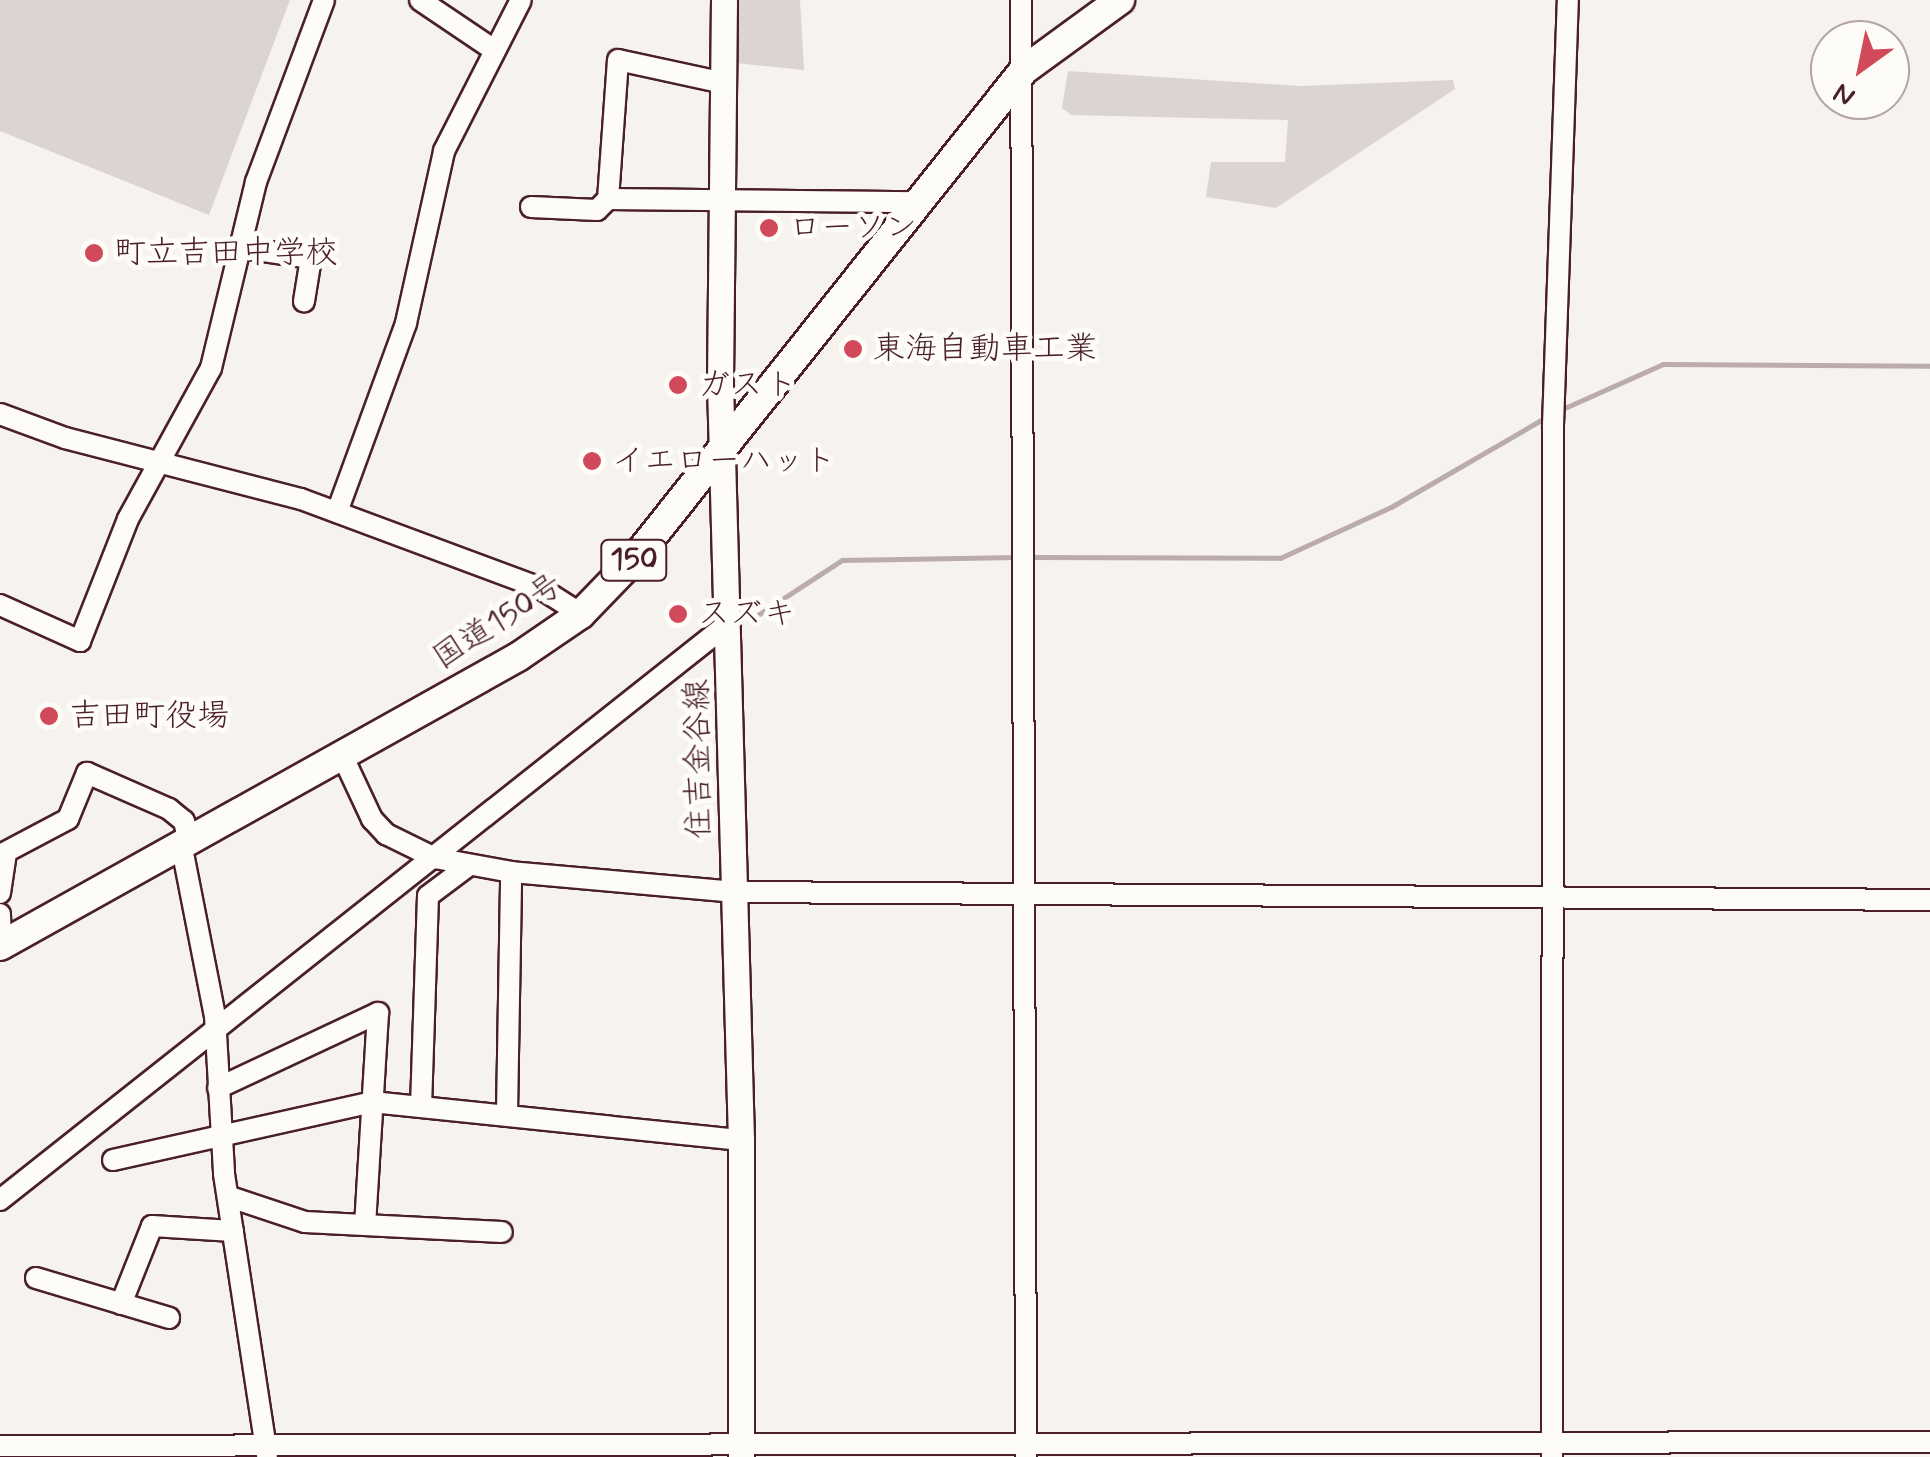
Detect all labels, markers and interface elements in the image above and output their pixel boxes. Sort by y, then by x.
north arrow [1810,20,1910,120]
text: N [1827,73,1862,114]
place label: ローソン [789,209,917,247]
marker: ローソン [758,217,780,239]
place label: 町立吉田中学校 [114,234,338,272]
marker: 町立吉田中学校 [83,242,105,264]
place label: 東海自動車工業 [873,330,1097,368]
marker: 東海自動車工業 [842,338,864,360]
place label: ガスト [698,366,794,404]
marker: ガスト [667,374,689,396]
place label: イエローハット [612,442,836,480]
marker: イエローハット [581,450,603,472]
road number: 150 [599,535,669,585]
street label: 国道150号 [426,566,570,678]
place label: スズキ [698,595,794,633]
marker: スズキ [667,603,689,625]
street label: 住吉金谷線 [678,679,720,839]
place label: 吉田町役場 [69,697,229,735]
marker: 吉田町役場 [38,705,60,727]

